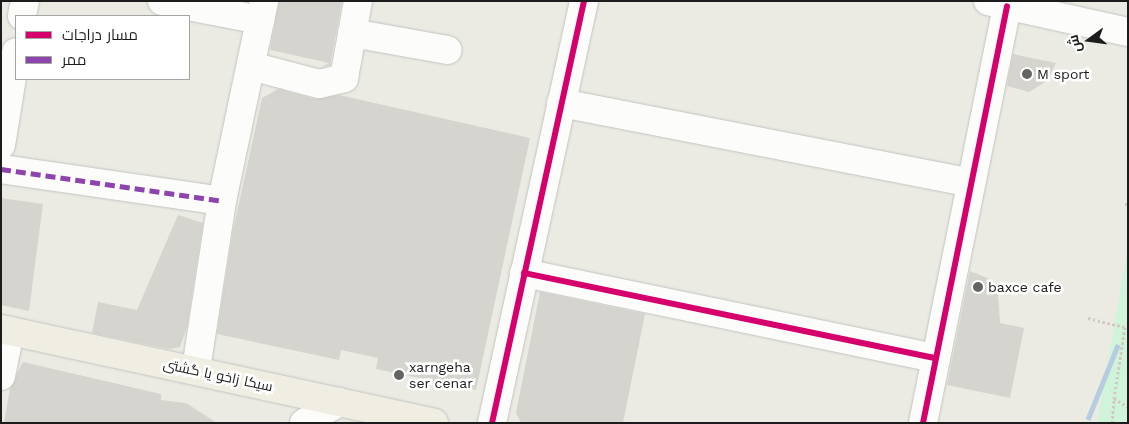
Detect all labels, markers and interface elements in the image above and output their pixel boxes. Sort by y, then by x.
legend [15,15,190,80]
north arrow [1064,15,1114,65]
text: مسار دراجات [62,26,138,44]
text: ش [1065,33,1084,54]
text: ممر [62,51,86,69]
place label: M sport [1037,66,1089,82]
marker: M sport [1021,68,1033,80]
place label: baxce cafe [988,279,1062,295]
marker: baxce cafe [972,281,984,293]
street label: سیکا زاخو یا گشتى [162,355,274,395]
place label: xarngeha ser cenar [409,359,473,392]
marker: xarngeha ser cenar [393,369,405,381]

